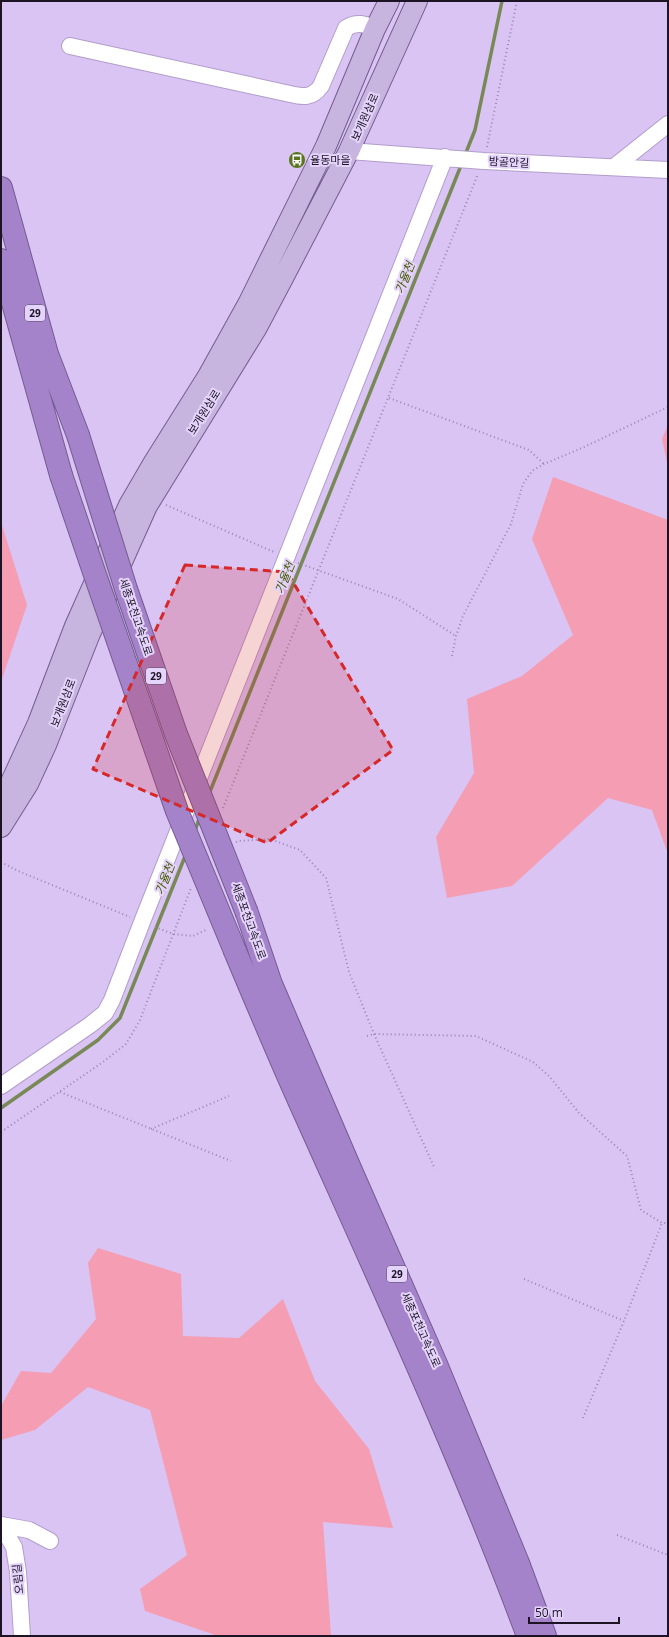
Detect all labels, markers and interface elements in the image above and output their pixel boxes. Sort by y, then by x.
street label: 보개원삼로 [347,91,382,143]
bus stop icon: 율동마을 [287,150,307,170]
place label: 율동마을 [310,152,350,167]
street label: 밤골안길 [488,153,530,170]
water label: 가율천 [390,257,419,296]
road number: 29 [25,305,45,321]
street label: 보개원삼로 [184,386,223,437]
water label: 가율천 [270,557,299,596]
street label: 세종포천고속도로 [116,576,157,658]
road number: 29 [146,668,166,684]
street label: 보개원삼로 [46,677,79,729]
water label: 가율천 [150,858,179,897]
street label: 세종포천고속도로 [229,880,270,961]
road number: 29 [387,1266,407,1282]
street label: 세종포천고속도로 [398,1290,445,1370]
street label: 오림길 [8,1563,27,1595]
scale bar [529,1599,619,1625]
text: 50 m [535,1604,563,1621]

